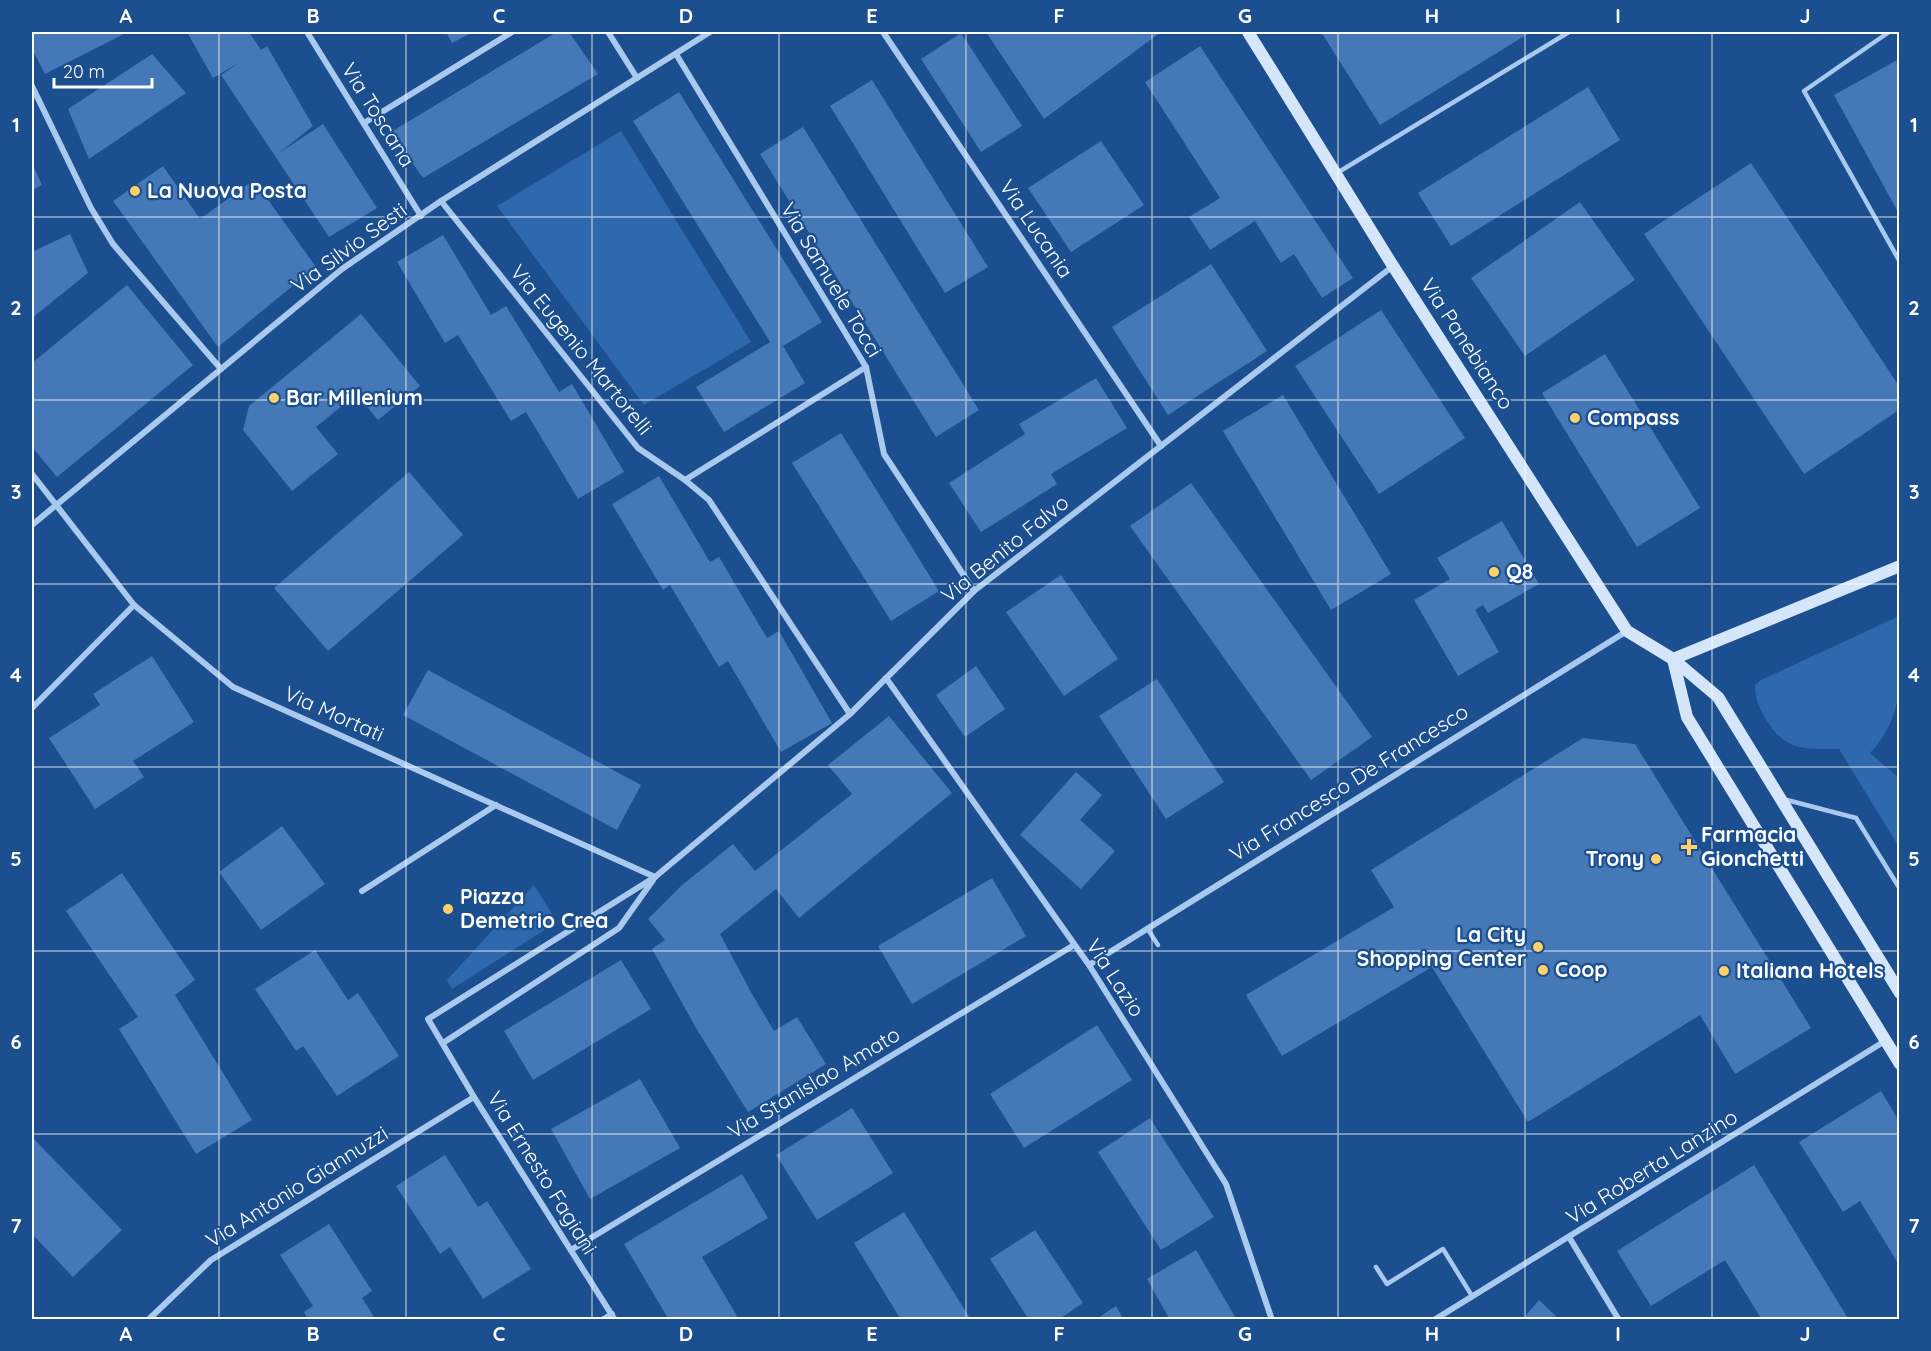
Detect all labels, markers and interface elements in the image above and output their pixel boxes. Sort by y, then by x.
text: A [120,3,133,28]
text: B [306,3,320,28]
text: C [493,3,506,28]
text: D [679,3,693,28]
text: E [866,3,878,28]
text: F [1053,3,1065,28]
text: G [1238,3,1252,28]
text: H [1425,3,1439,28]
text: I [1615,3,1621,28]
text: J [1799,3,1811,28]
scale bar [54,51,152,89]
street label: Via Toscana [337,58,421,171]
text: 20 m [63,60,105,83]
text: 1 [12,112,20,137]
text: 1 [1910,112,1918,137]
street label: Via Lucania [994,174,1079,283]
place label: La Nuova Posta [147,177,307,203]
marker: La Nuova Posta [128,184,142,198]
street label: Via Silvio Sesti [285,197,411,298]
street label: Via Samuele Tocci [775,197,888,361]
street label: Via Eugenio Martorelli [505,259,658,440]
street label: Via Panebianco [1416,273,1520,414]
text: 2 [10,295,22,320]
text: 2 [1908,295,1920,320]
place label: Bar Millenium [286,384,423,410]
marker: Bar Millenium [267,391,281,405]
place label: Compass [1587,404,1679,430]
marker: Compass [1568,411,1582,425]
text: 3 [11,479,21,504]
text: 3 [1909,479,1919,504]
street label: Via Benito Falvo [935,489,1073,608]
place label: Q8 [1506,558,1533,584]
marker: Q8 [1487,565,1501,579]
text: 4 [10,662,22,687]
text: 4 [1908,662,1920,687]
street label: Via Mortati [280,680,388,747]
street label: Via Francesco De Francesco [1224,698,1473,866]
place label: Farmacia Gionchetti [1701,821,1804,871]
marker: Farmacia Gionchetti [1682,840,1696,854]
place label: Trony [1586,845,1644,871]
text: 5 [10,846,22,871]
text: 5 [1908,846,1920,871]
marker: Trony [1649,852,1663,866]
place label: Piazza Demetrio Crea [460,883,608,933]
marker: Piazza Demetrio Crea [441,902,455,916]
place label: La City Shopping Center [1357,921,1526,971]
street label: Via Lazio [1081,933,1151,1021]
marker: La City Shopping Center [1531,940,1545,954]
place label: Coop [1555,956,1608,982]
place label: Italiana Hotels [1736,957,1884,983]
marker: Coop [1536,963,1550,977]
marker: Italiana Hotels [1717,964,1731,978]
street label: Via Stanislao Amato [723,1020,904,1144]
text: 6 [10,1029,22,1054]
text: 6 [1908,1029,1920,1054]
street label: Via Ernesto Fagiani [482,1086,604,1259]
street label: Via Roberta Lanzino [1561,1103,1742,1229]
street label: Via Antonio Giannuzzi [201,1119,392,1253]
text: 7 [11,1213,22,1238]
text: 7 [1909,1213,1920,1238]
text: A [120,1321,133,1346]
text: B [306,1321,320,1346]
text: C [493,1321,506,1346]
text: D [679,1321,693,1346]
text: E [866,1321,878,1346]
text: F [1053,1321,1065,1346]
text: G [1238,1321,1252,1346]
text: H [1425,1321,1439,1346]
text: I [1615,1321,1621,1346]
text: J [1799,1321,1811,1346]

